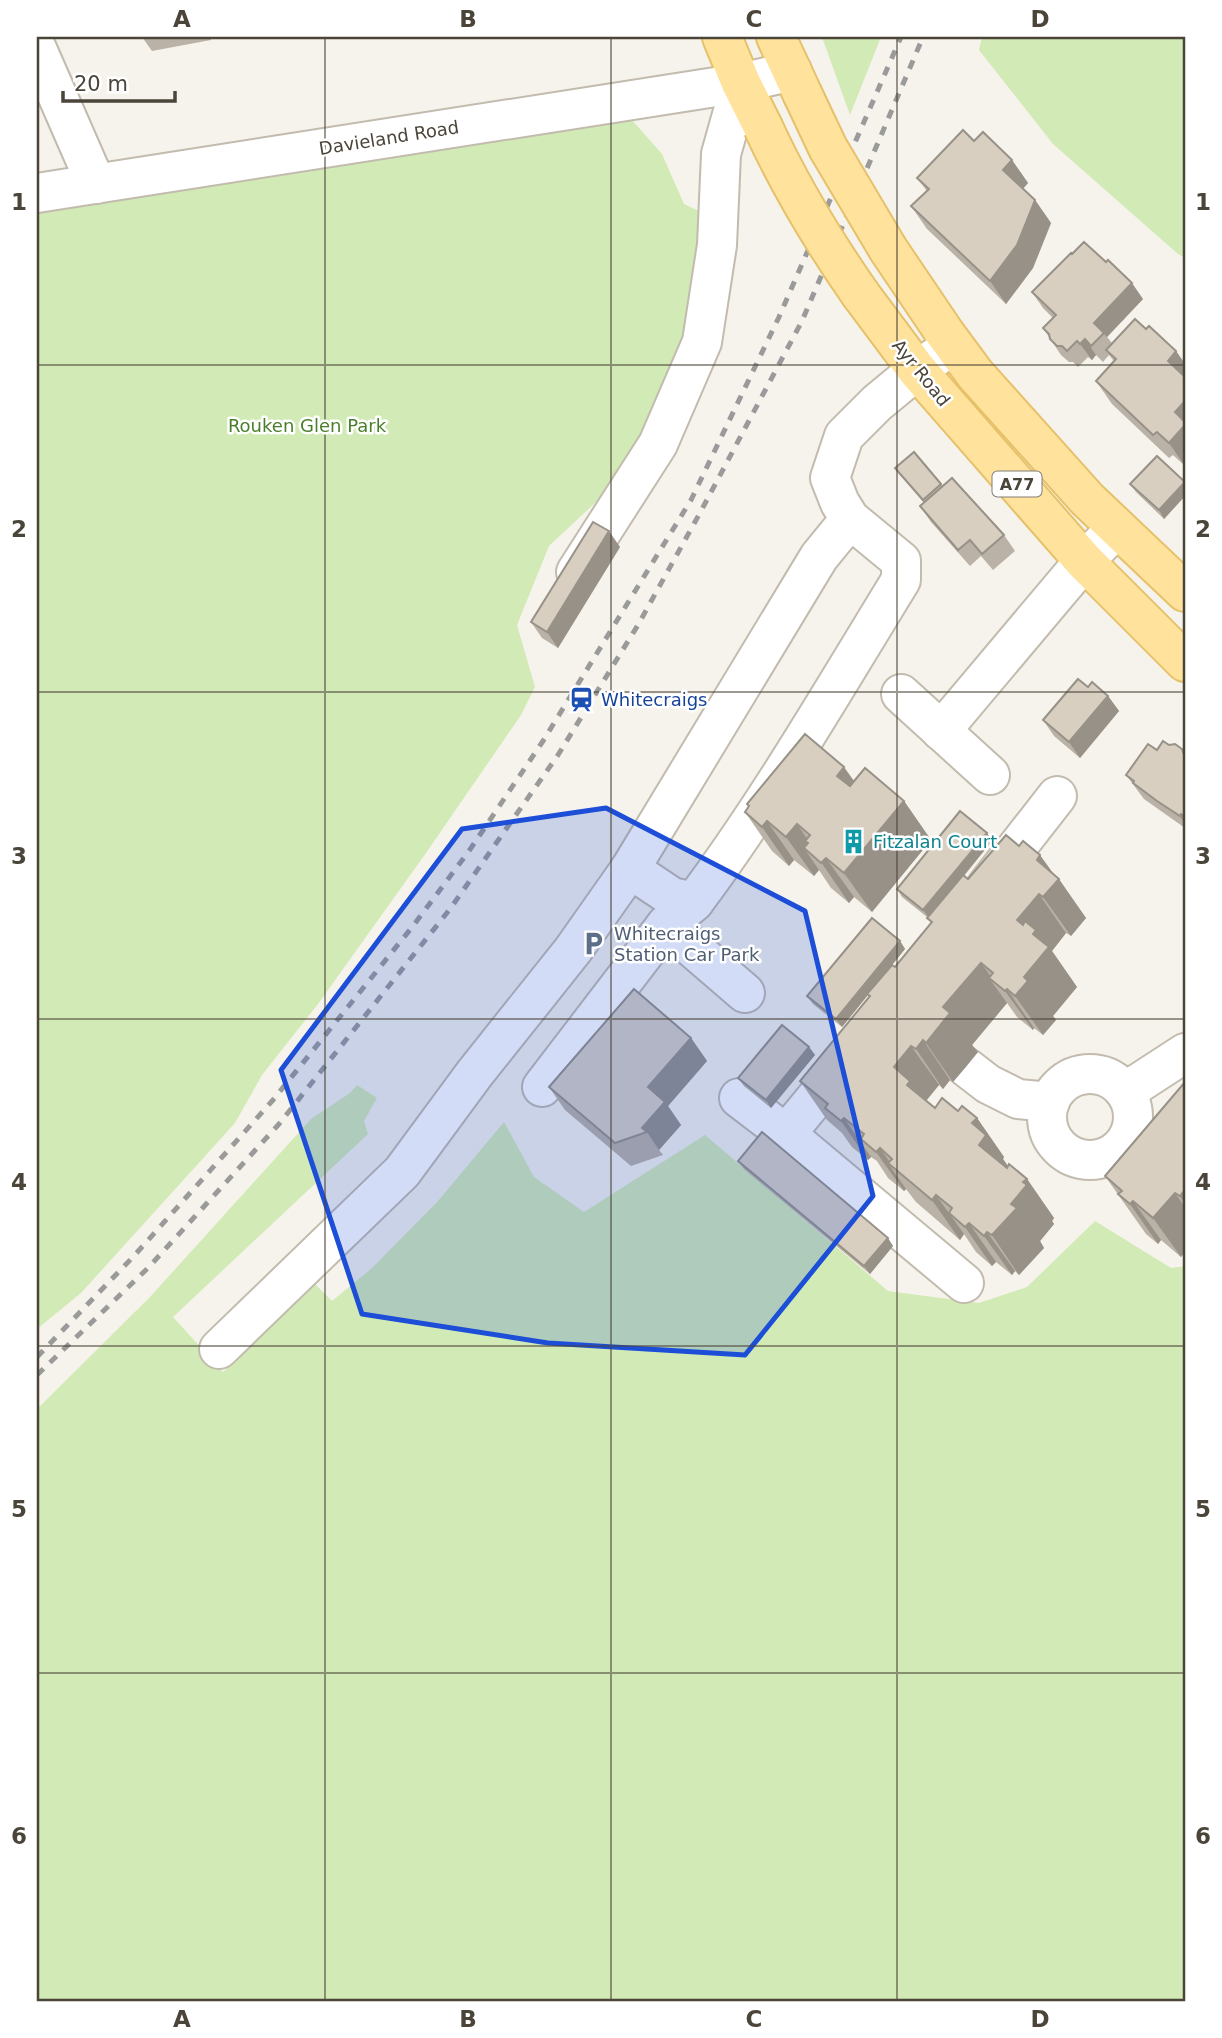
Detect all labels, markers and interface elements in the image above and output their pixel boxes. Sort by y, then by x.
text: A [173,6,191,32]
text: B [459,6,477,32]
text: C [746,6,762,32]
text: D [1030,6,1050,32]
scale bar [63,60,175,104]
text: 20 m [74,72,128,96]
street label: Davieland Road [317,116,460,159]
text: 1 [11,189,27,215]
text: 1 [1195,189,1211,215]
street label: Ayr Road [888,335,955,410]
park label: Rouken Glen Park [228,415,387,436]
road number: A77 [992,471,1042,496]
text: 2 [11,516,27,542]
text: 2 [1195,516,1211,542]
station icon: Whitecraigs [567,686,595,714]
place label: Whitecraigs [601,689,707,710]
building icon: Fitzalan Court [839,828,867,856]
place label: Fitzalan Court [873,831,997,852]
text: 3 [11,843,27,869]
text: 3 [1195,843,1211,869]
place label: Whitecraigs Station Car Park [614,923,760,965]
parking icon: Whitecraigs Station Car Park [580,930,608,958]
text: 4 [11,1169,27,1195]
text: 4 [1195,1169,1211,1195]
text: 5 [11,1496,27,1522]
text: 5 [1195,1496,1211,1522]
text: 6 [11,1823,27,1849]
text: 6 [1195,1823,1211,1849]
text: A [173,2006,191,2032]
text: B [459,2006,477,2032]
text: C [746,2006,762,2032]
text: D [1030,2006,1050,2032]

